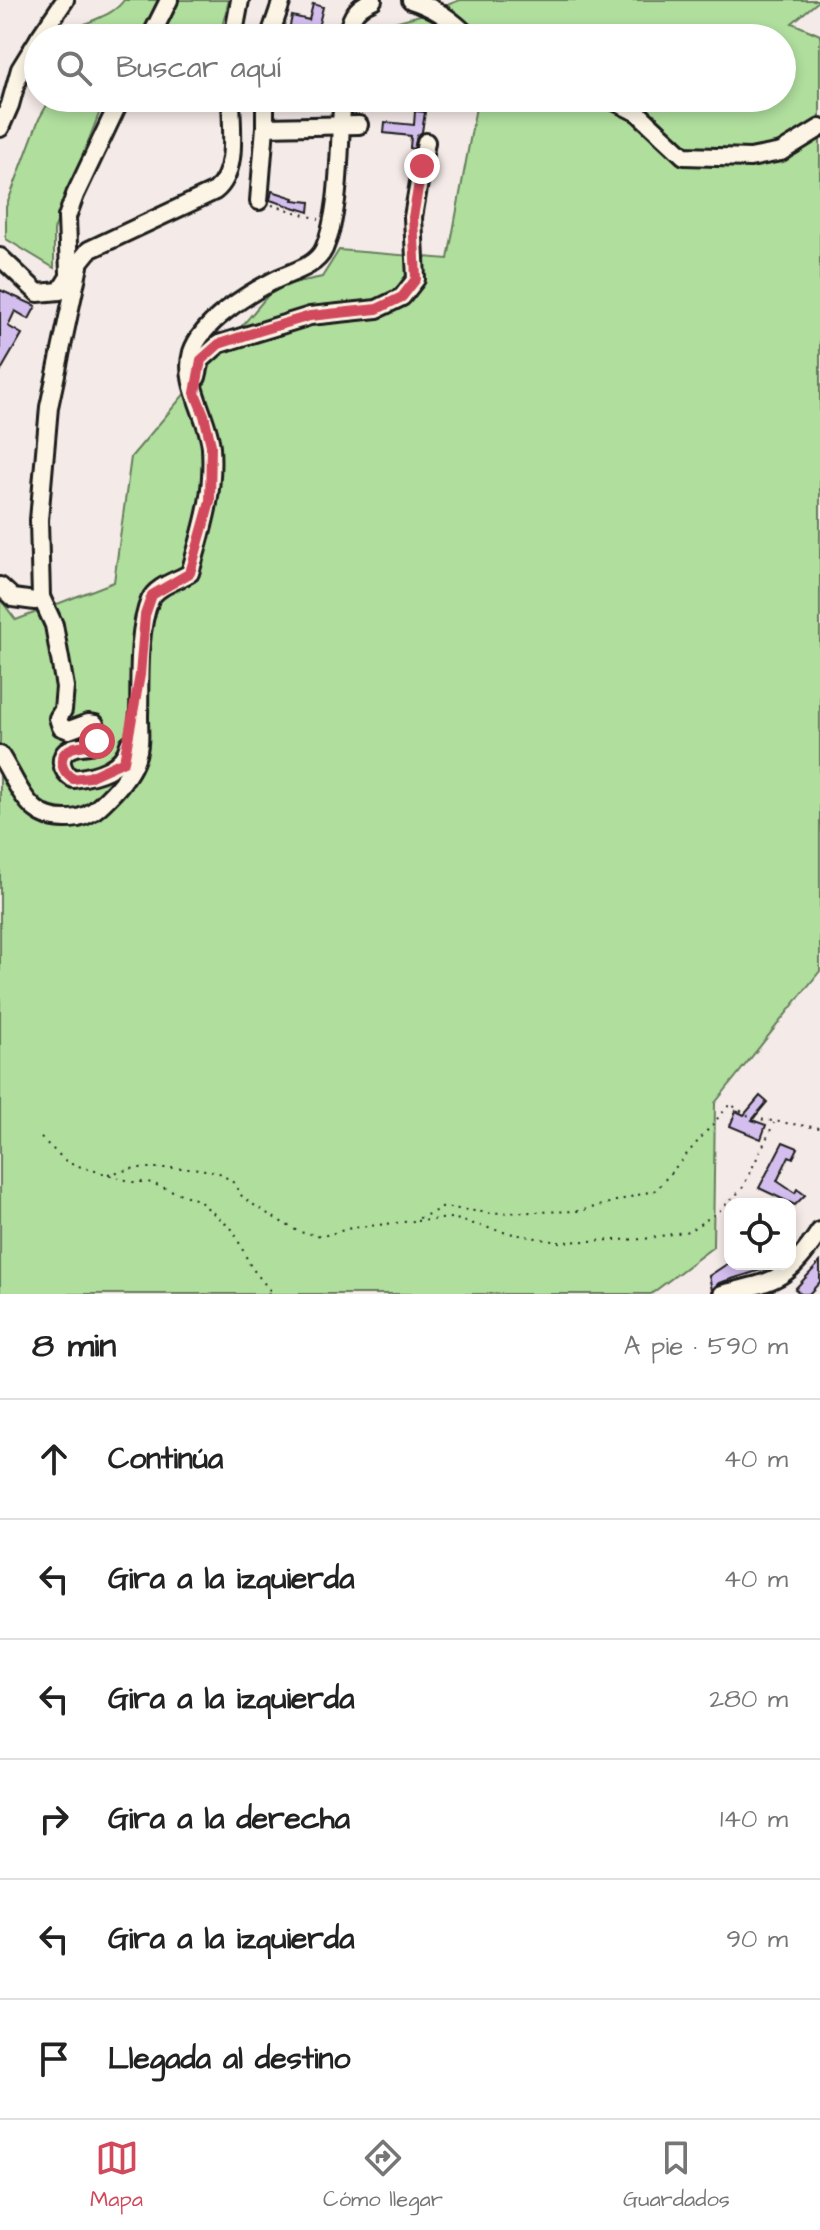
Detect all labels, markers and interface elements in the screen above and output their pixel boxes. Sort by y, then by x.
search box [24,24,796,112]
icon: search [52,46,96,90]
text: Buscar aquí [116,47,281,89]
route end [404,148,440,184]
route start [79,723,115,759]
map controls [724,1198,796,1270]
button: locate [724,1198,796,1270]
text: 8 min [32,1322,116,1370]
text: A pie · 590 m [624,1328,788,1364]
icon: ahead [32,1437,76,1481]
text: Continúa [108,1438,223,1480]
text: 40 m [723,1441,788,1477]
icon: left [32,1557,76,1601]
text: Gira a la izquierda [108,1558,354,1600]
text: 40 m [723,1561,788,1597]
icon: left [32,1677,76,1721]
text: Gira a la izquierda [108,1678,354,1720]
text: 280 m [709,1681,788,1717]
icon: right [32,1797,76,1841]
text: Gira a la derecha [108,1798,350,1840]
text: 140 m [720,1801,788,1837]
icon: left [32,1917,76,1961]
text: Gira a la izquierda [108,1918,354,1960]
text: 90 m [726,1921,788,1957]
icon: arrive [32,2037,76,2081]
text: Llegada al destino [108,2038,350,2080]
tab: Mapa [90,2136,143,2215]
tab: Cómo llegar [323,2136,443,2215]
tab: Guardados [623,2136,730,2215]

